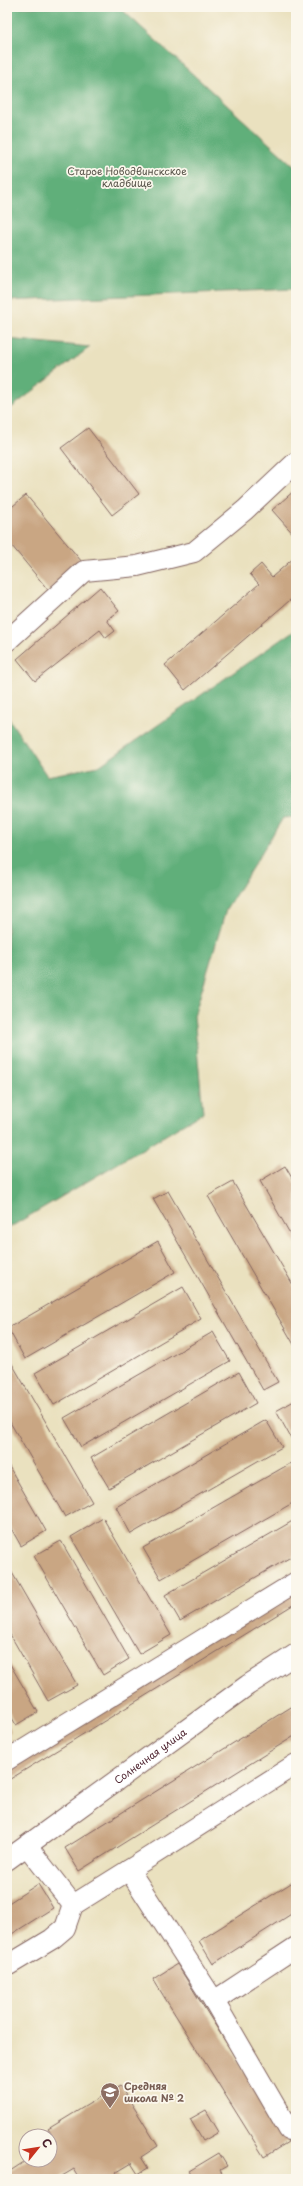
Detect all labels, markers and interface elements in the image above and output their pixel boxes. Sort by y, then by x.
park label: Старое Новодвинскское кладбище [67,163,187,190]
street label: Солнечная улица [111,1724,190,1787]
place label: Средняя школа № 2 [124,2078,184,2105]
school or university icon: Средняя школа № 2 [99,2081,121,2109]
north arrow [18,2128,58,2168]
text: С [38,2135,57,2151]

